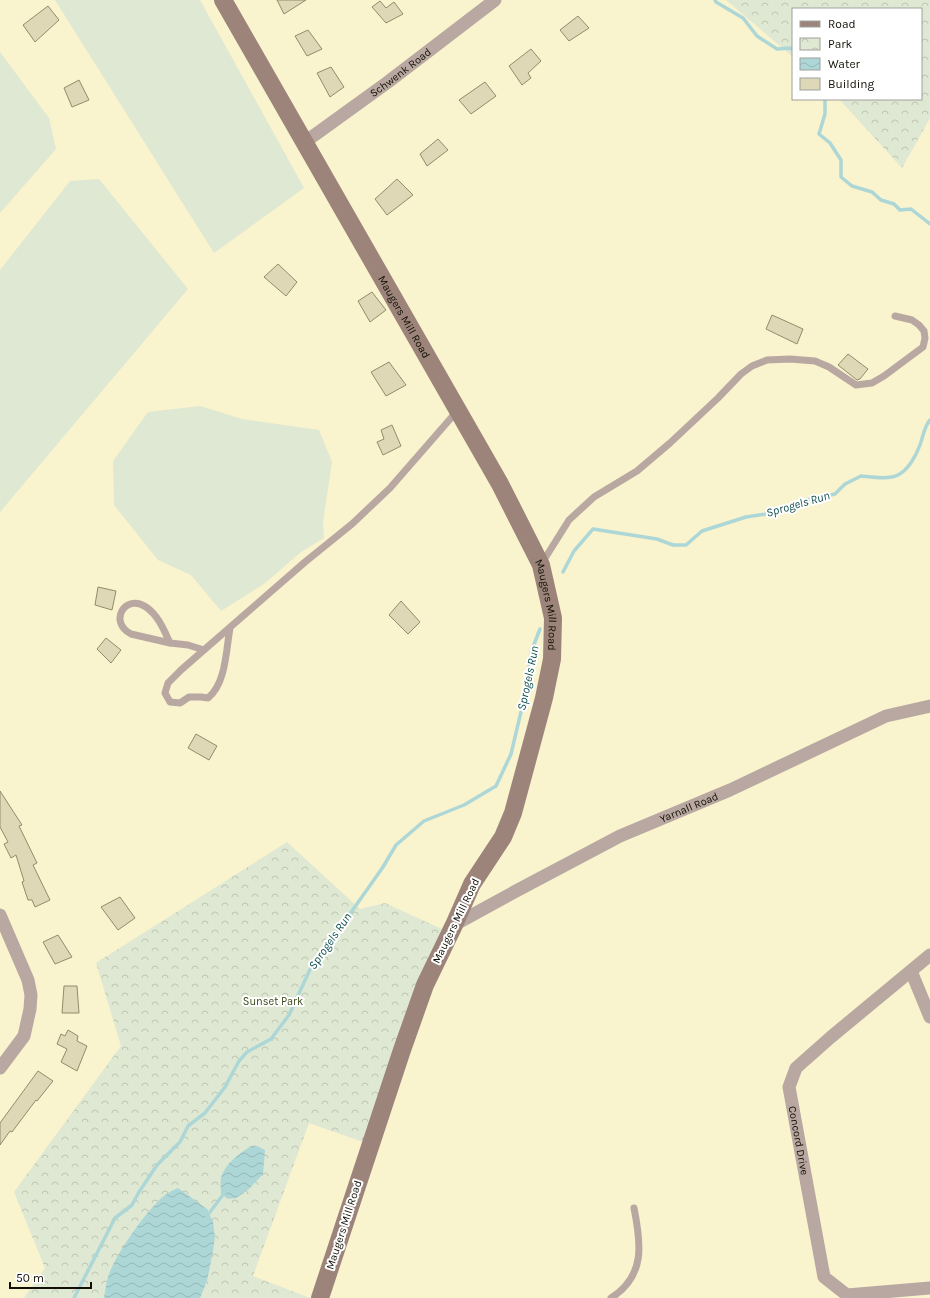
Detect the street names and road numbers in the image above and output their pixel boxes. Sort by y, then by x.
street label: Schwenk Road [367,45,433,100]
street label: Maugers Mill Road [376,273,433,360]
street label: Maugers Mill Road [532,557,560,651]
street label: Yarnall Road [658,789,720,825]
street label: Maugers Mill Road [430,876,482,966]
street label: Concord Drive [786,1105,812,1176]
street label: Maugers Mill Road [323,1179,365,1271]

